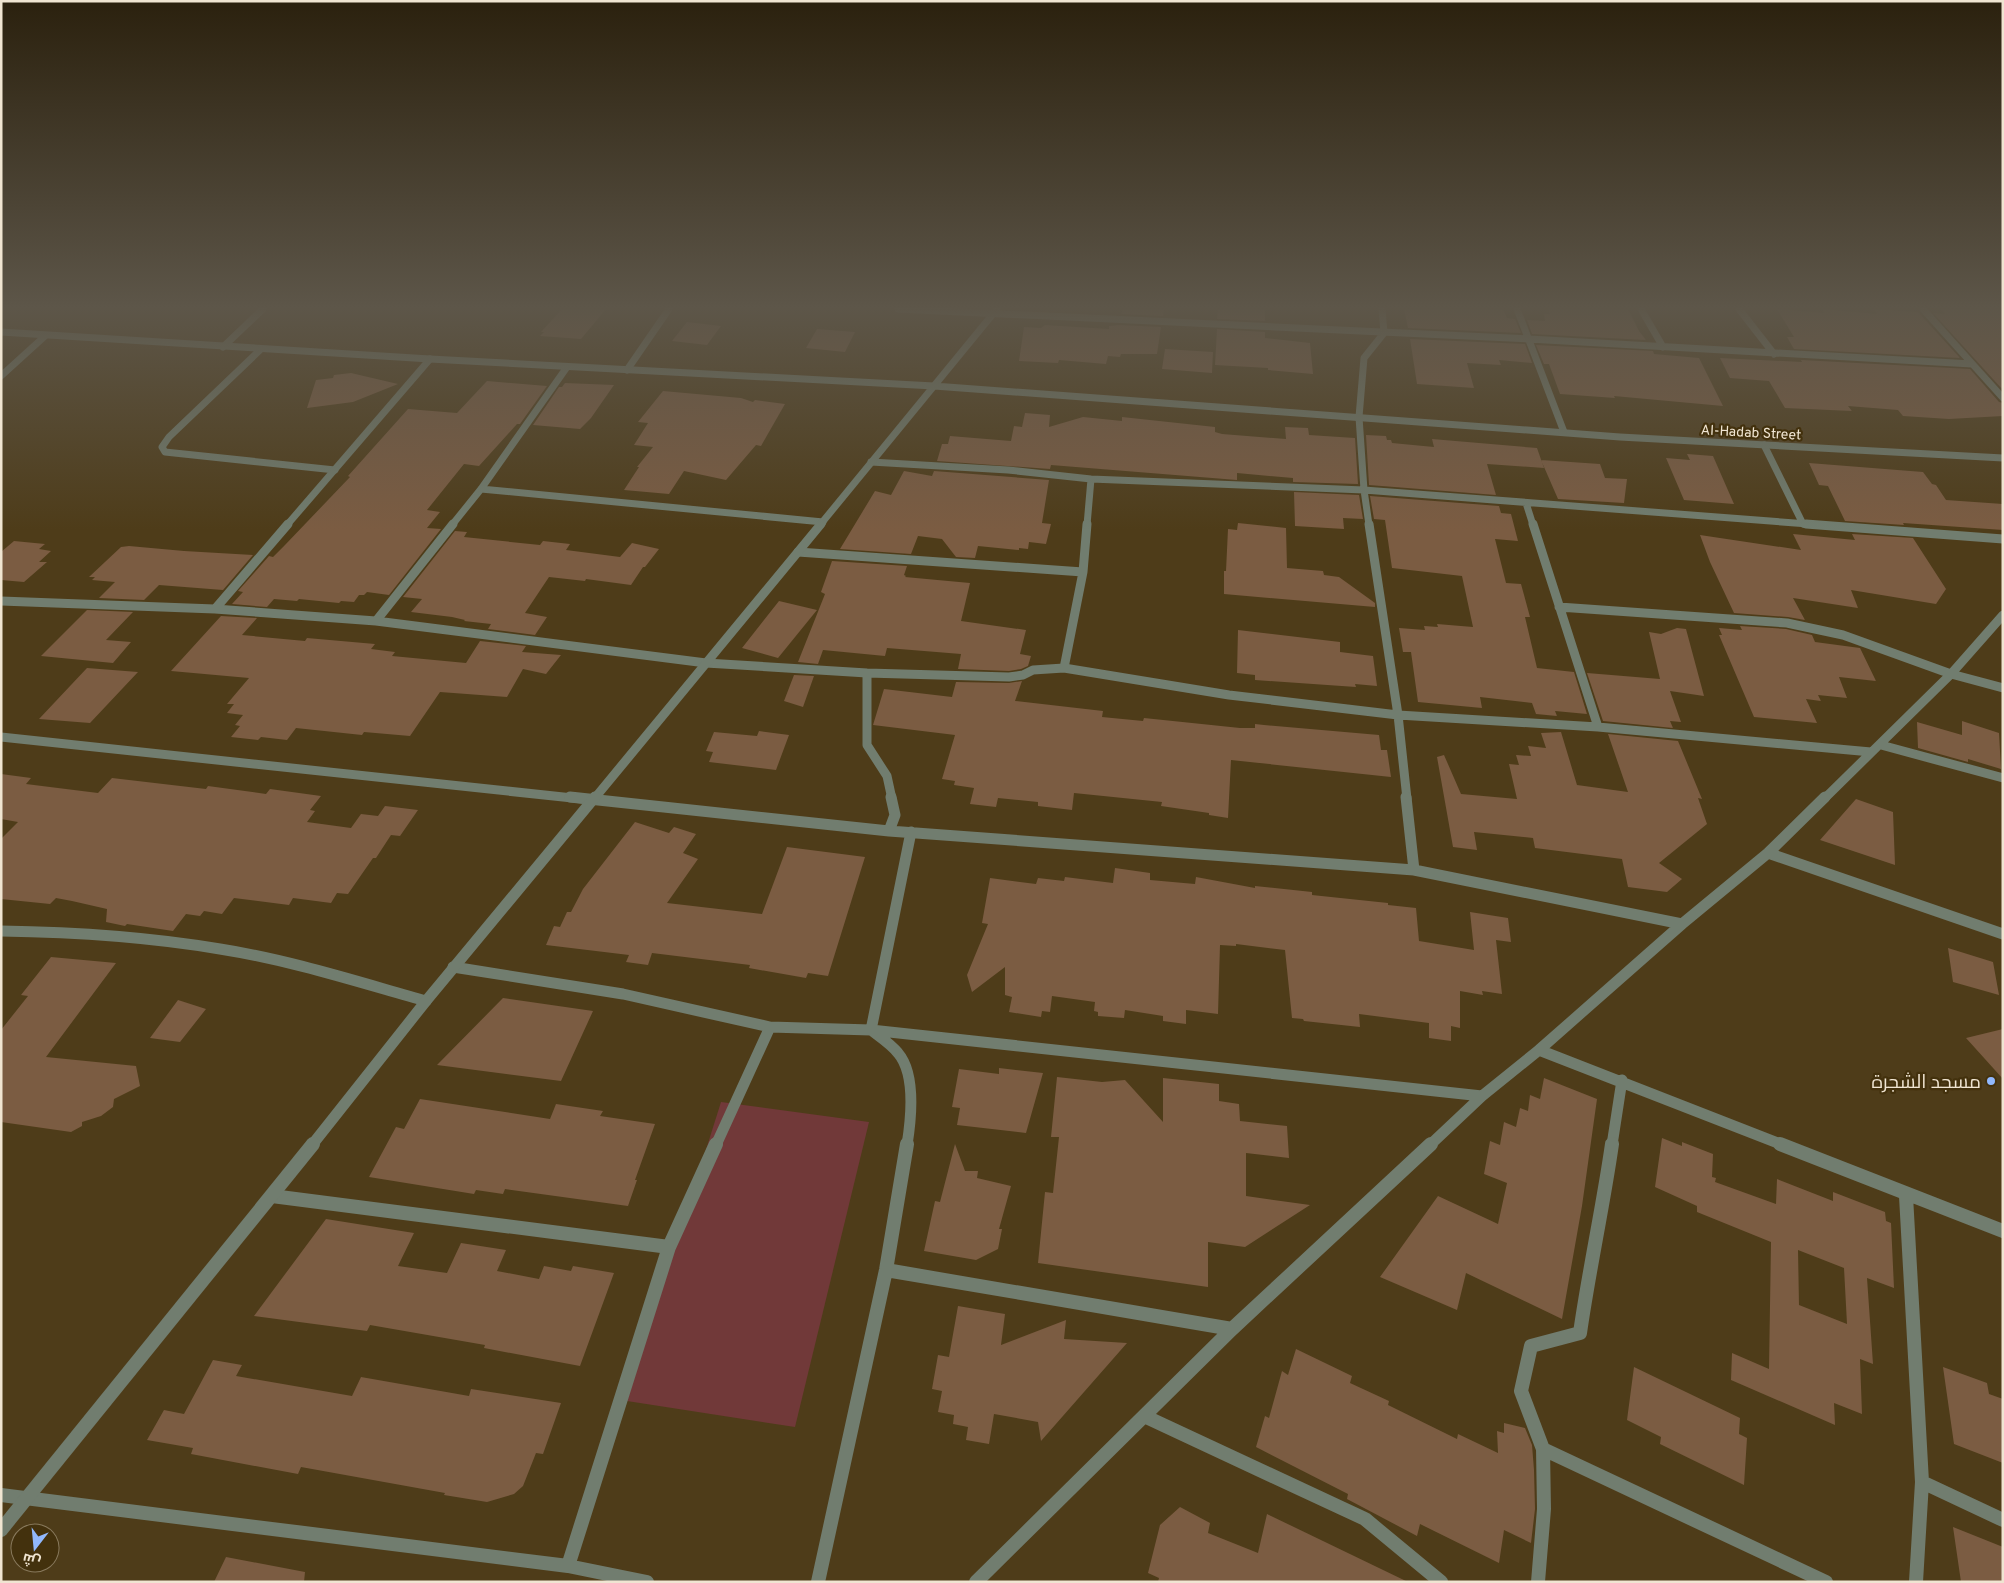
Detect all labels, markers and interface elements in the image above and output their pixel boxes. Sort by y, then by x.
street label: Al-Hadab Street [1700,422,1802,445]
place label: مسجد الشجرة [1871,1071,1981,1095]
marker: مسجد الشجرة [1985,1075,1997,1087]
north arrow [10,1523,60,1573]
text: ش [21,1548,43,1571]

